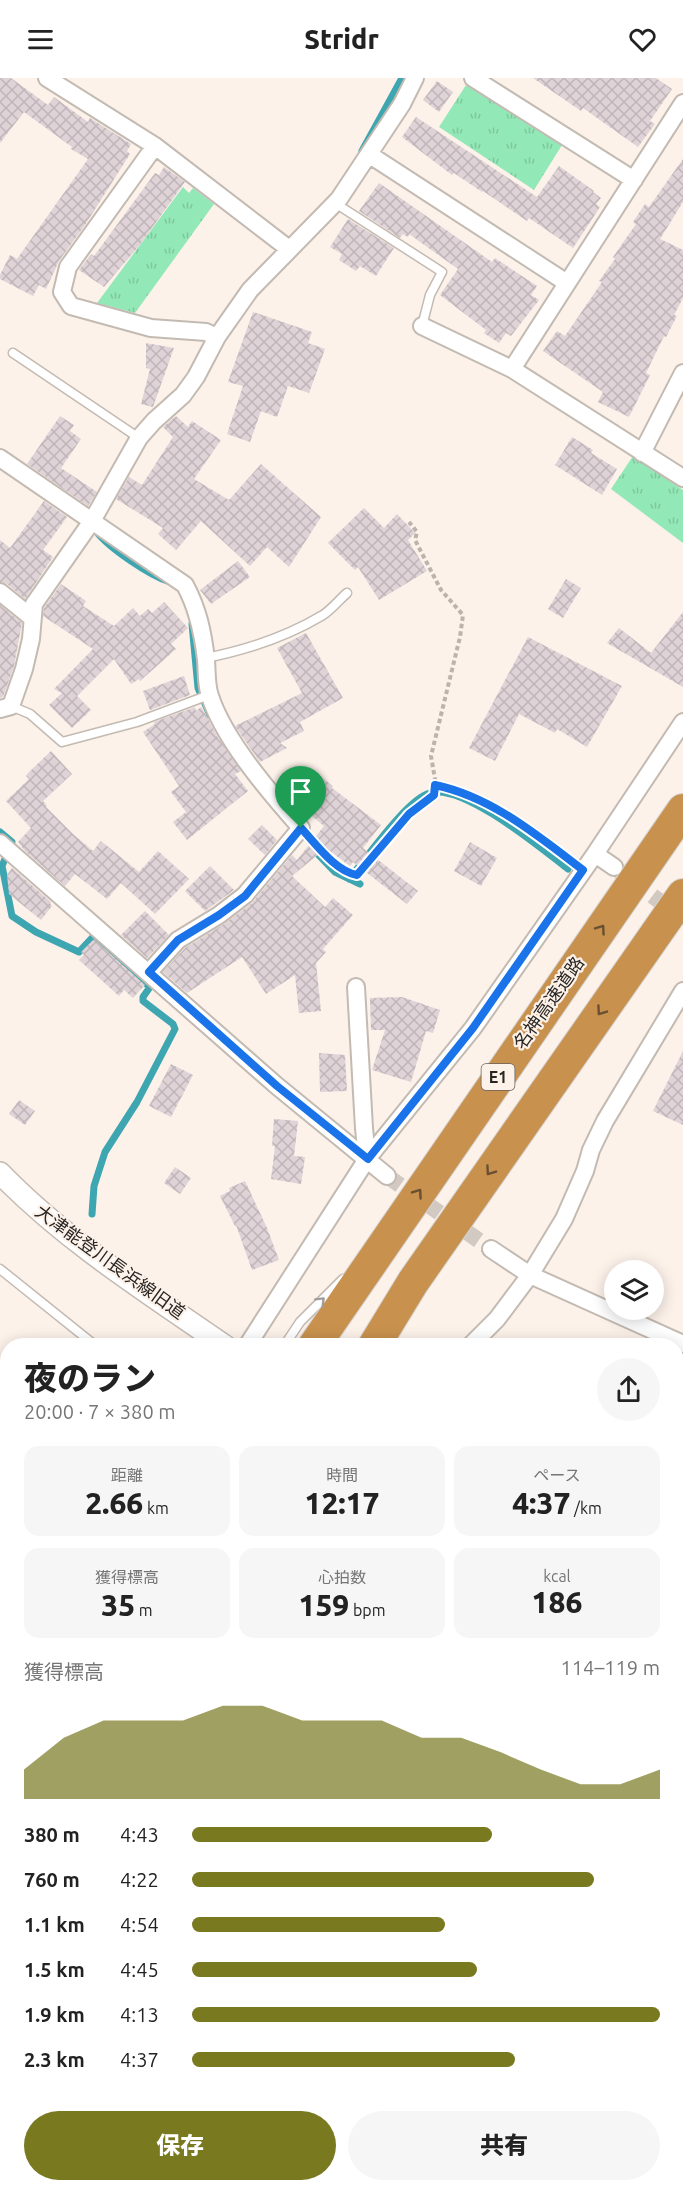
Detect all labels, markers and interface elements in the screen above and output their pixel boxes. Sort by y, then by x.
icon: menu [24,23,57,56]
icon: heart [626,23,659,56]
text: Stridr [304,24,379,54]
pin [275,766,326,828]
icon: arrive [284,775,317,808]
one-way arrow [594,925,605,936]
street label: 名神高速道路 [509,952,587,1052]
one-way arrow [597,1005,608,1016]
road number: E1 [482,1064,514,1090]
one-way arrow [486,1165,497,1176]
one-way arrow [411,1189,422,1200]
street label: 大津能登川長浜線旧道 [32,1200,189,1322]
map controls [604,1260,664,1320]
button: layers [604,1260,664,1320]
one-way arrow [314,1297,325,1308]
button: share [597,1358,660,1421]
text: 夜のラン [24,1359,156,1396]
text: 20:00 · 7 × 380 m [24,1400,176,1423]
text: 距離 [111,1466,143,1484]
text: 時間 [326,1466,358,1484]
text: ペース [533,1466,581,1484]
text: 2.66 [85,1486,143,1520]
text: 12:17 [304,1486,380,1520]
text: 4:37 [512,1486,570,1520]
text: km [143,1499,169,1517]
text: /km [570,1499,602,1517]
text: kcal [543,1567,571,1585]
text: 獲得標高 [95,1568,159,1586]
text: 心拍数 [318,1568,366,1586]
text: 186 [532,1585,582,1619]
text: 35 [101,1588,135,1622]
text: 159 [299,1588,349,1622]
text: m [135,1601,153,1619]
text: bpm [349,1601,385,1619]
text: 114–119 m [561,1656,660,1679]
text: 獲得標高 [24,1660,104,1683]
text: 380 m [24,1823,80,1846]
text: 4:43 [120,1823,159,1846]
text: 760 m [24,1868,80,1891]
text: 4:22 [120,1868,159,1891]
text: 1.1 km [24,1913,85,1936]
text: 4:54 [120,1913,159,1936]
text: 1.5 km [24,1958,85,1981]
text: 4:45 [120,1958,159,1981]
text: 1.9 km [24,2003,85,2026]
text: 4:13 [120,2003,159,2026]
text: 2.3 km [24,2048,85,2071]
text: 4:37 [120,2048,159,2071]
button: 保存 [24,2111,336,2180]
button: 共有 [348,2111,660,2180]

